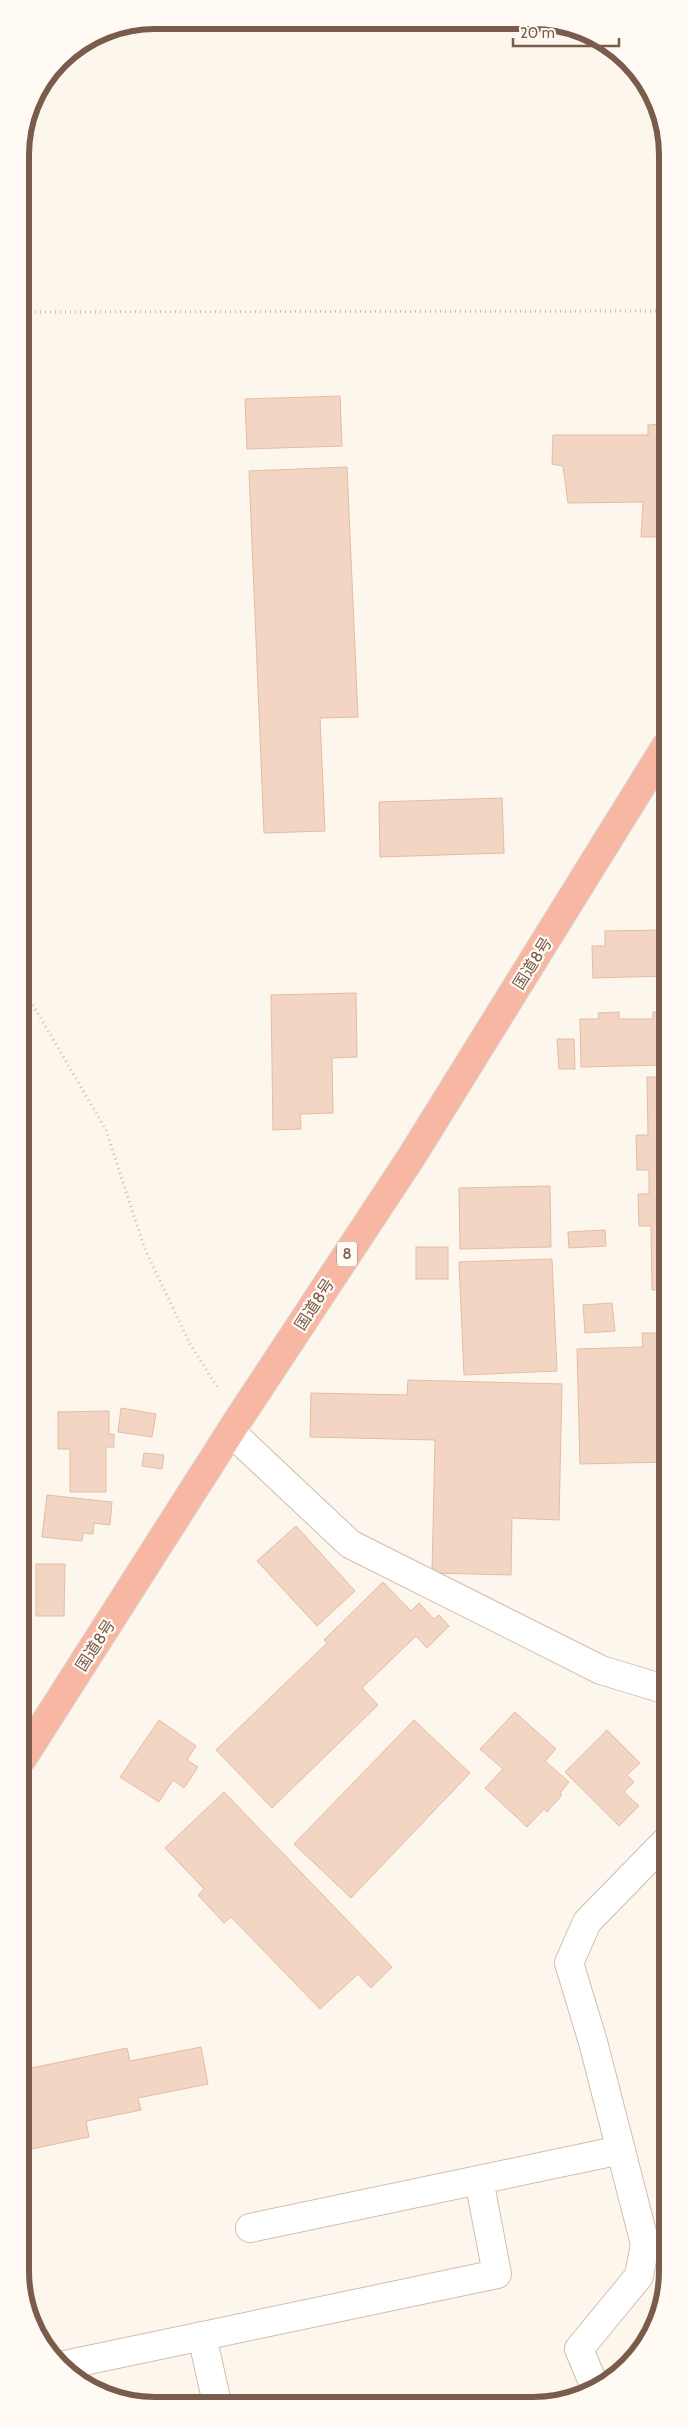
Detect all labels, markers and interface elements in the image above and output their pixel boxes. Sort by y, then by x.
scale bar [513,15,619,47]
text: 20 m [520,24,555,42]
street label: 国道8号 [509,934,556,993]
road number: 8 [337,1242,357,1266]
street label: 国道8号 [291,1275,338,1334]
street label: 国道8号 [72,1616,119,1675]

